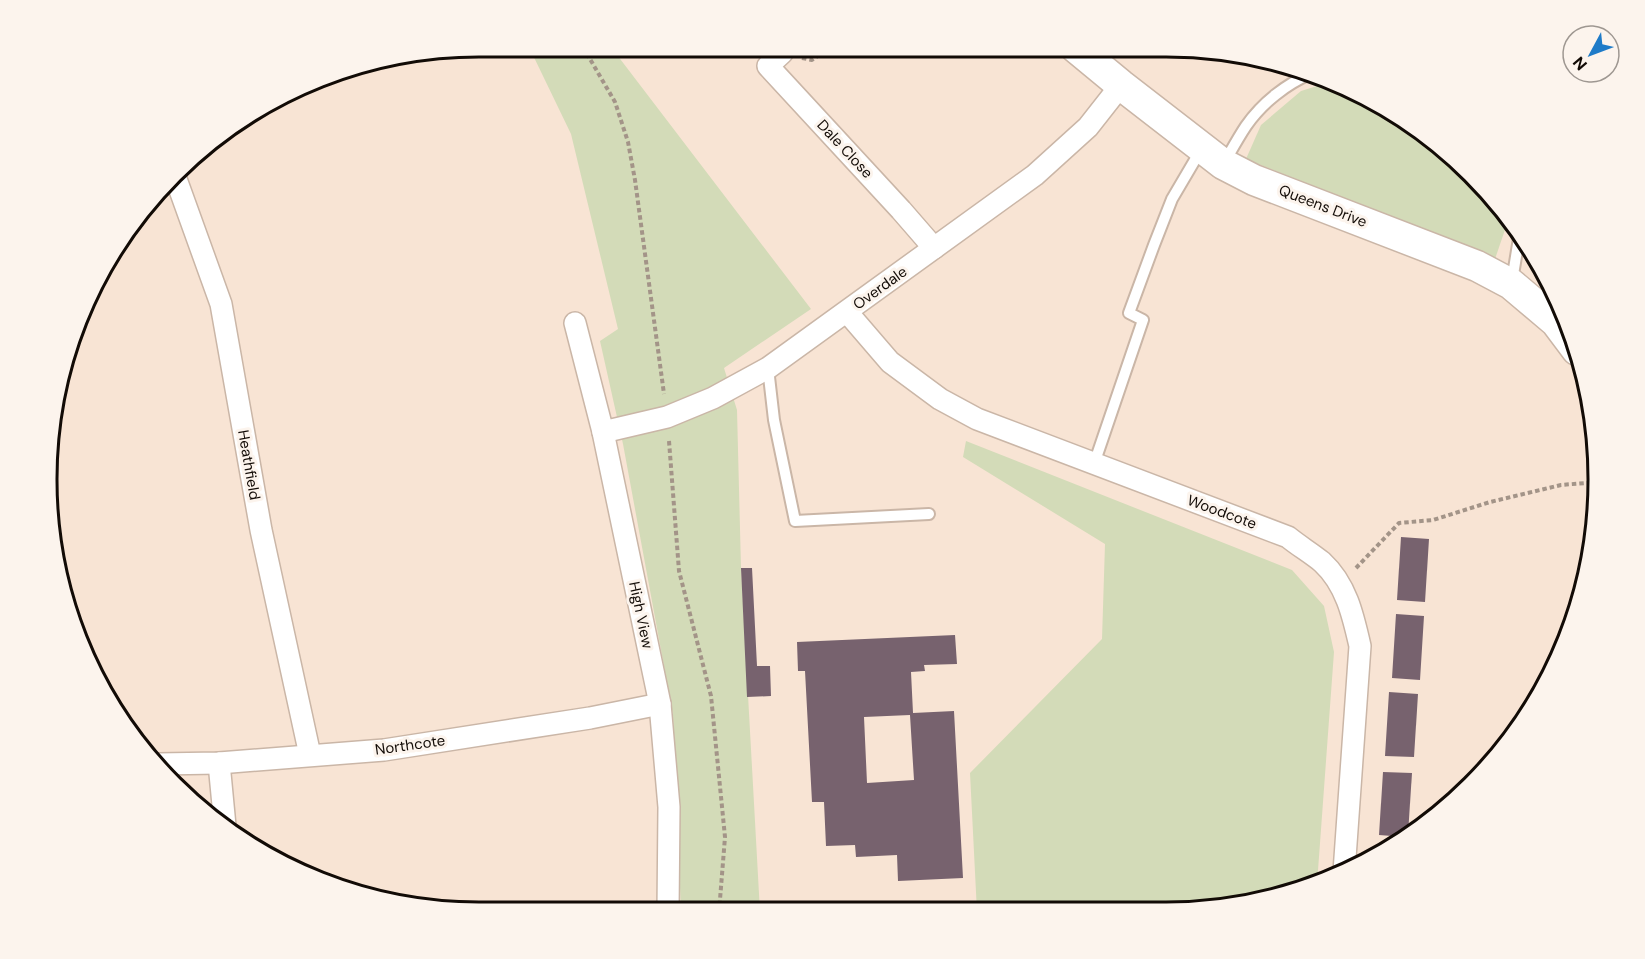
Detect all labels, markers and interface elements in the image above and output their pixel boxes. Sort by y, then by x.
north arrow [1561,24,1621,84]
text: N [1568,52,1592,75]
street label: Dale Close [813,115,877,183]
street label: Queens Drive [1276,180,1370,232]
street label: Overdale [849,262,911,314]
street label: Heathfield [233,428,265,502]
street label: Woodcote [1185,490,1259,534]
street label: High View [624,580,658,651]
street label: Northcote [374,730,446,760]

